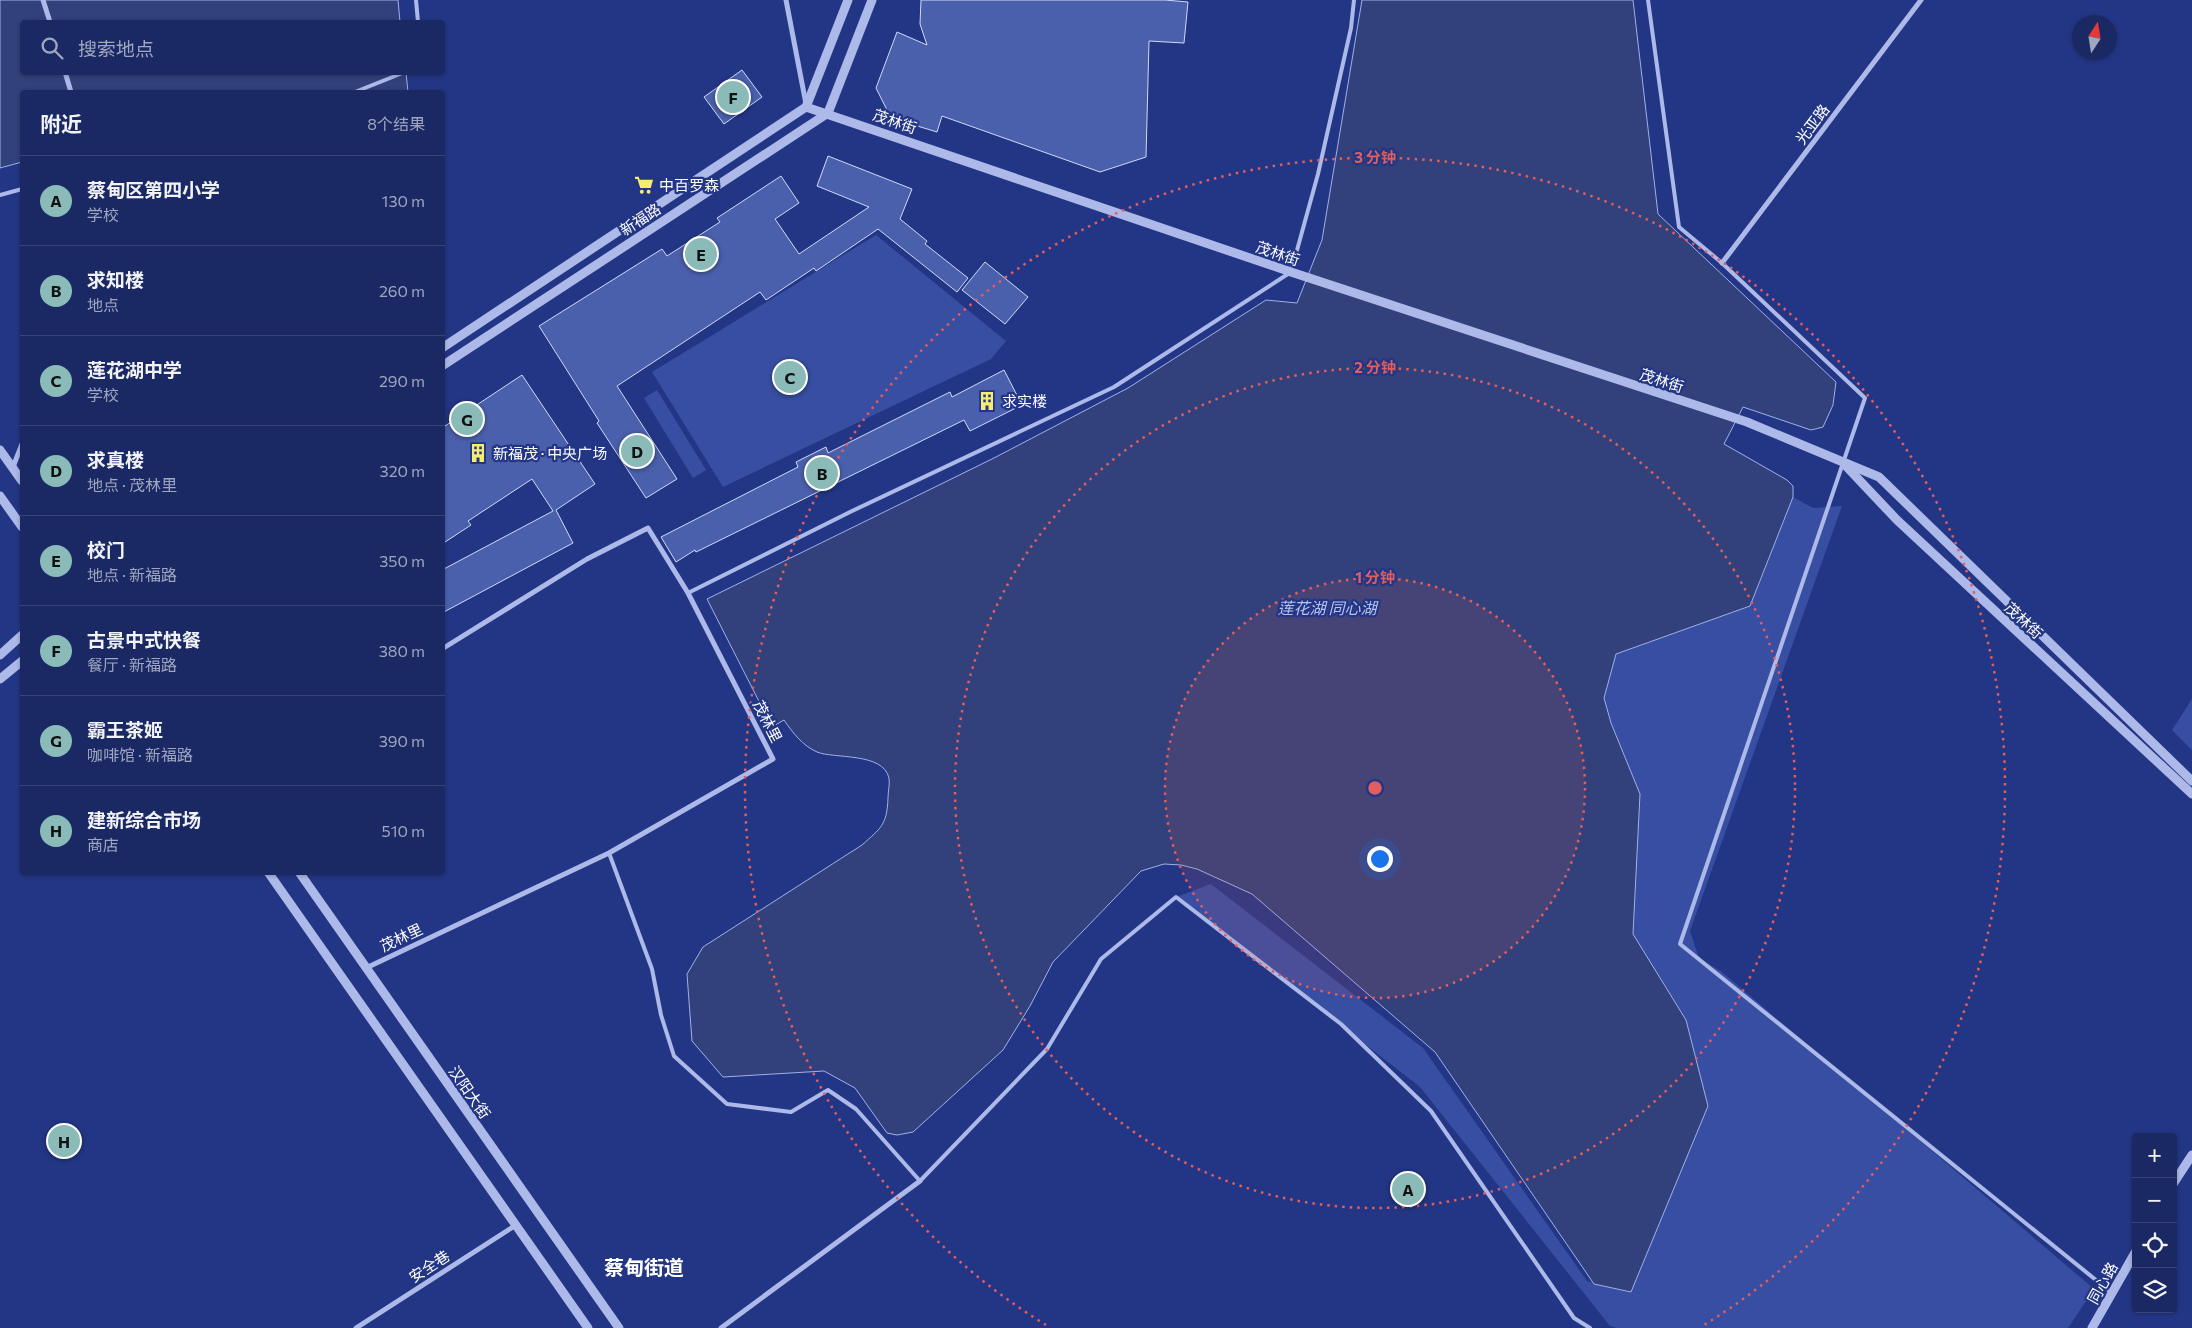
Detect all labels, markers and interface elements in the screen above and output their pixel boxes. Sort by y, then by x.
north arrow [2072,15,2117,60]
search box [20,20,445,75]
icon: search [38,34,66,62]
text: 搜索地点 [78,37,154,60]
pin: F [717,78,749,116]
street label: 光亚路 [1791,101,1833,147]
street label: 茂林街 [871,105,919,137]
text: 附近 [40,111,82,136]
text: 8个结果 [367,114,425,133]
text: 3 分钟 [1354,148,1396,166]
supermarket icon: 中百罗森 [633,174,655,196]
place label: 中百罗森 [659,176,719,194]
text: 蔡甸区第四小学 [87,178,220,201]
text: A [50,191,62,210]
text: 130 m [382,191,425,210]
street label: 新福路 [616,199,664,239]
text: 学校 [87,205,119,224]
pin: E [685,235,717,273]
street label: 茂林街 [1254,237,1302,269]
text: 求知楼 [87,268,144,291]
text: B [51,281,61,300]
text: 260 m [379,281,425,300]
text: 地点 [87,295,119,314]
text: 莲花湖中学 [87,358,182,381]
pin: C [774,358,806,396]
text: 2 分钟 [1354,358,1396,376]
street label: 茂林街 [1638,364,1686,396]
text: C [51,371,61,390]
text: 290 m [379,371,425,390]
text: 学校 [87,385,119,404]
building icon: 求实楼 [976,390,998,412]
place label: 求实楼 [1002,392,1047,410]
pin: G [451,400,483,438]
pin: D [621,432,653,470]
building icon: 新福茂 · 中央广场 [467,442,489,464]
place label: 新福茂 · 中央广场 [493,444,607,462]
text: 求真楼 [87,448,144,471]
pin: B [806,454,838,492]
text: D [50,461,62,480]
text: 320 m [380,461,425,480]
text: 地点 · 茂林里 [87,475,177,494]
text: 校门 [87,538,125,561]
text: E [51,551,61,570]
text: 350 m [379,551,425,570]
text: 地点 · 新福路 [87,565,177,584]
text: 1 分钟 [1355,568,1395,586]
water label: 莲花湖 同心湖 [1277,598,1380,617]
street label: 茂林街 [2001,598,2047,642]
text: 古景中式快餐 [87,628,201,651]
text: F [51,641,61,660]
text: 380 m [379,641,425,660]
text: 餐厅 · 新福路 [87,655,177,674]
street label: 茂林里 [750,697,786,745]
text: 霸王茶姬 [87,718,163,741]
text: G [50,731,62,750]
text: 390 m [379,731,425,750]
text: 咖啡馆 · 新福路 [87,745,193,764]
centre of rings [1366,779,1384,797]
text: 建新综合市场 [87,808,201,831]
text: H [50,821,62,840]
text: 510 m [382,821,425,840]
text: 商店 [87,835,119,854]
your location [1367,846,1393,872]
street label: 茂林里 [377,919,425,955]
street label: 汉阳大街 [445,1062,495,1122]
pin: H [48,1122,80,1160]
map controls [2132,1133,2177,1313]
button: + [2132,1133,2177,1178]
pin: A [1392,1170,1424,1208]
button: − [2132,1178,2177,1223]
button: locate [2132,1223,2177,1268]
street label: 安全巷 [405,1246,453,1286]
district label: 蔡甸街道 [604,1255,684,1279]
street label: 同心路 [2083,1259,2121,1307]
button: layers [2132,1268,2177,1313]

